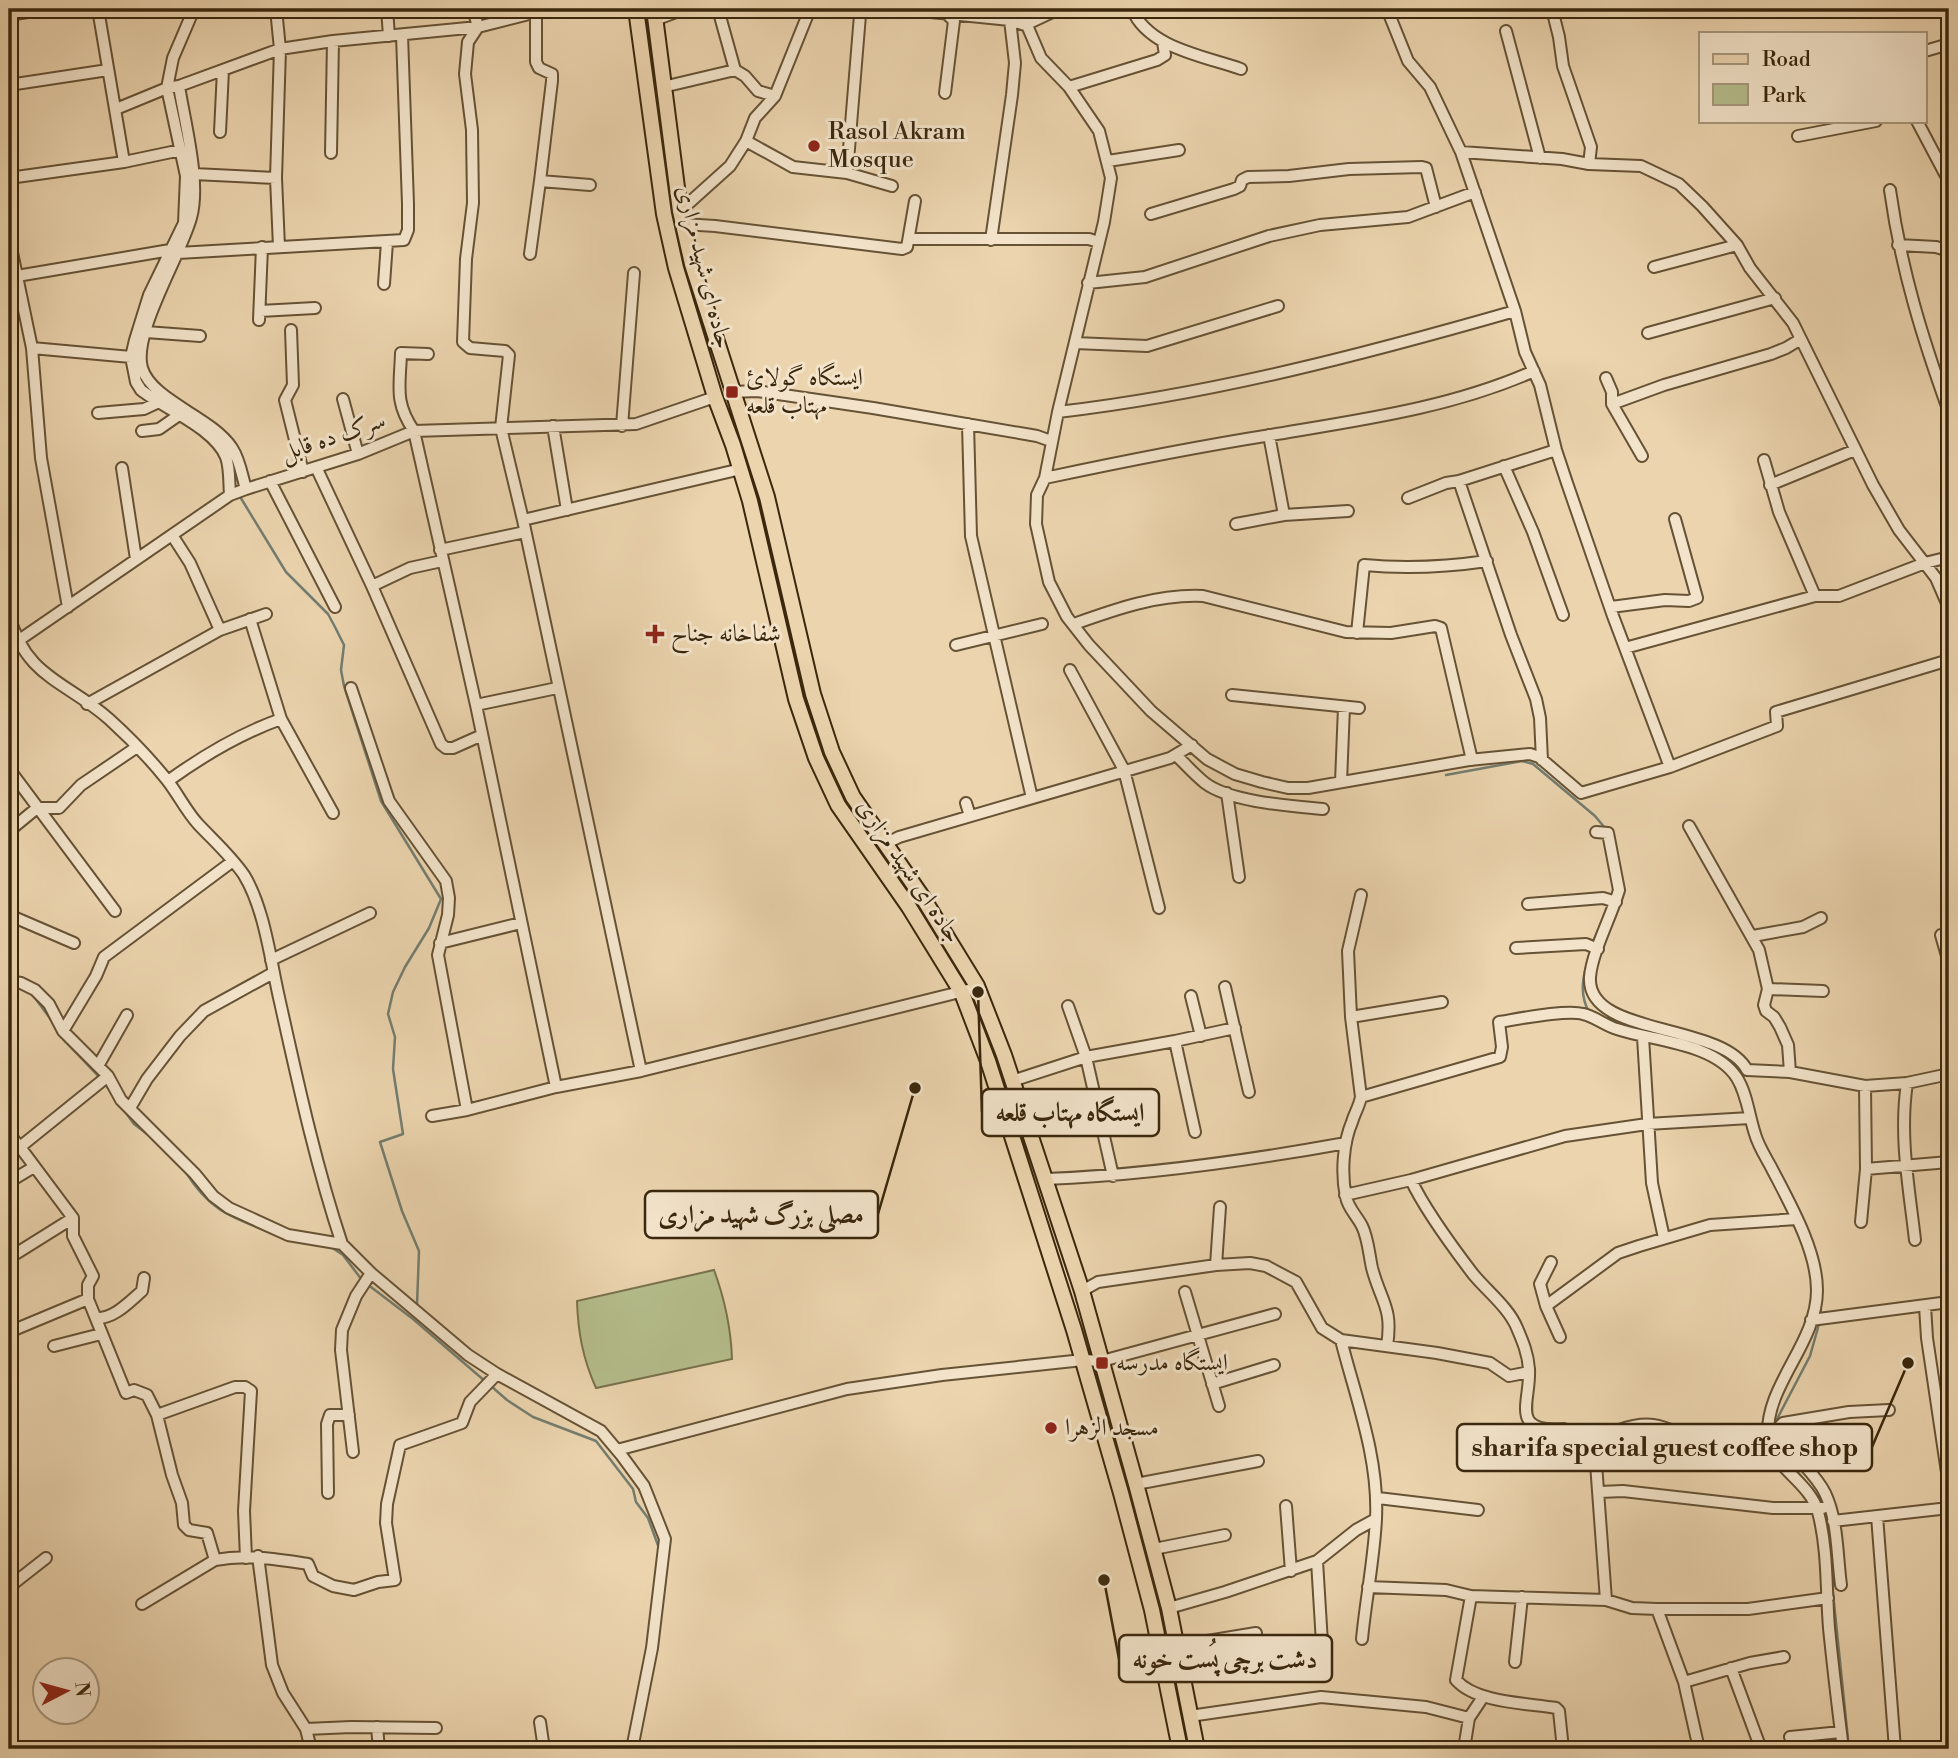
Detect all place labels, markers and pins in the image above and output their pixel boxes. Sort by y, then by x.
place label: Rasol Akram Mosque [828,117,966,175]
marker: Rasol Akram Mosque [806,138,822,154]
place label: ایستگاه گولائ مهتاب قلعه [746,362,863,421]
marker: ایستگاه گولائ مهتاب قلعه [724,384,740,400]
place label: شفاخانه جناح [671,619,781,654]
marker: شفاخانه جناح [645,624,665,644]
callout: ایستگاه مهتاب قلعه [982,1089,1159,1136]
callout: مصلی بزرگ شهید مزاری [645,1191,878,1238]
place label: ایستگاه مدرسه [1116,1347,1228,1378]
marker: ایستگاه مدرسه [1094,1355,1110,1371]
place label: مسجد الزهرا [1065,1413,1159,1443]
marker: مسجد الزهرا [1043,1420,1059,1436]
callout: sharifa special guest coffee shop [1457,1424,1872,1471]
callout: دشت برچی پُست خونه [1119,1635,1332,1682]

